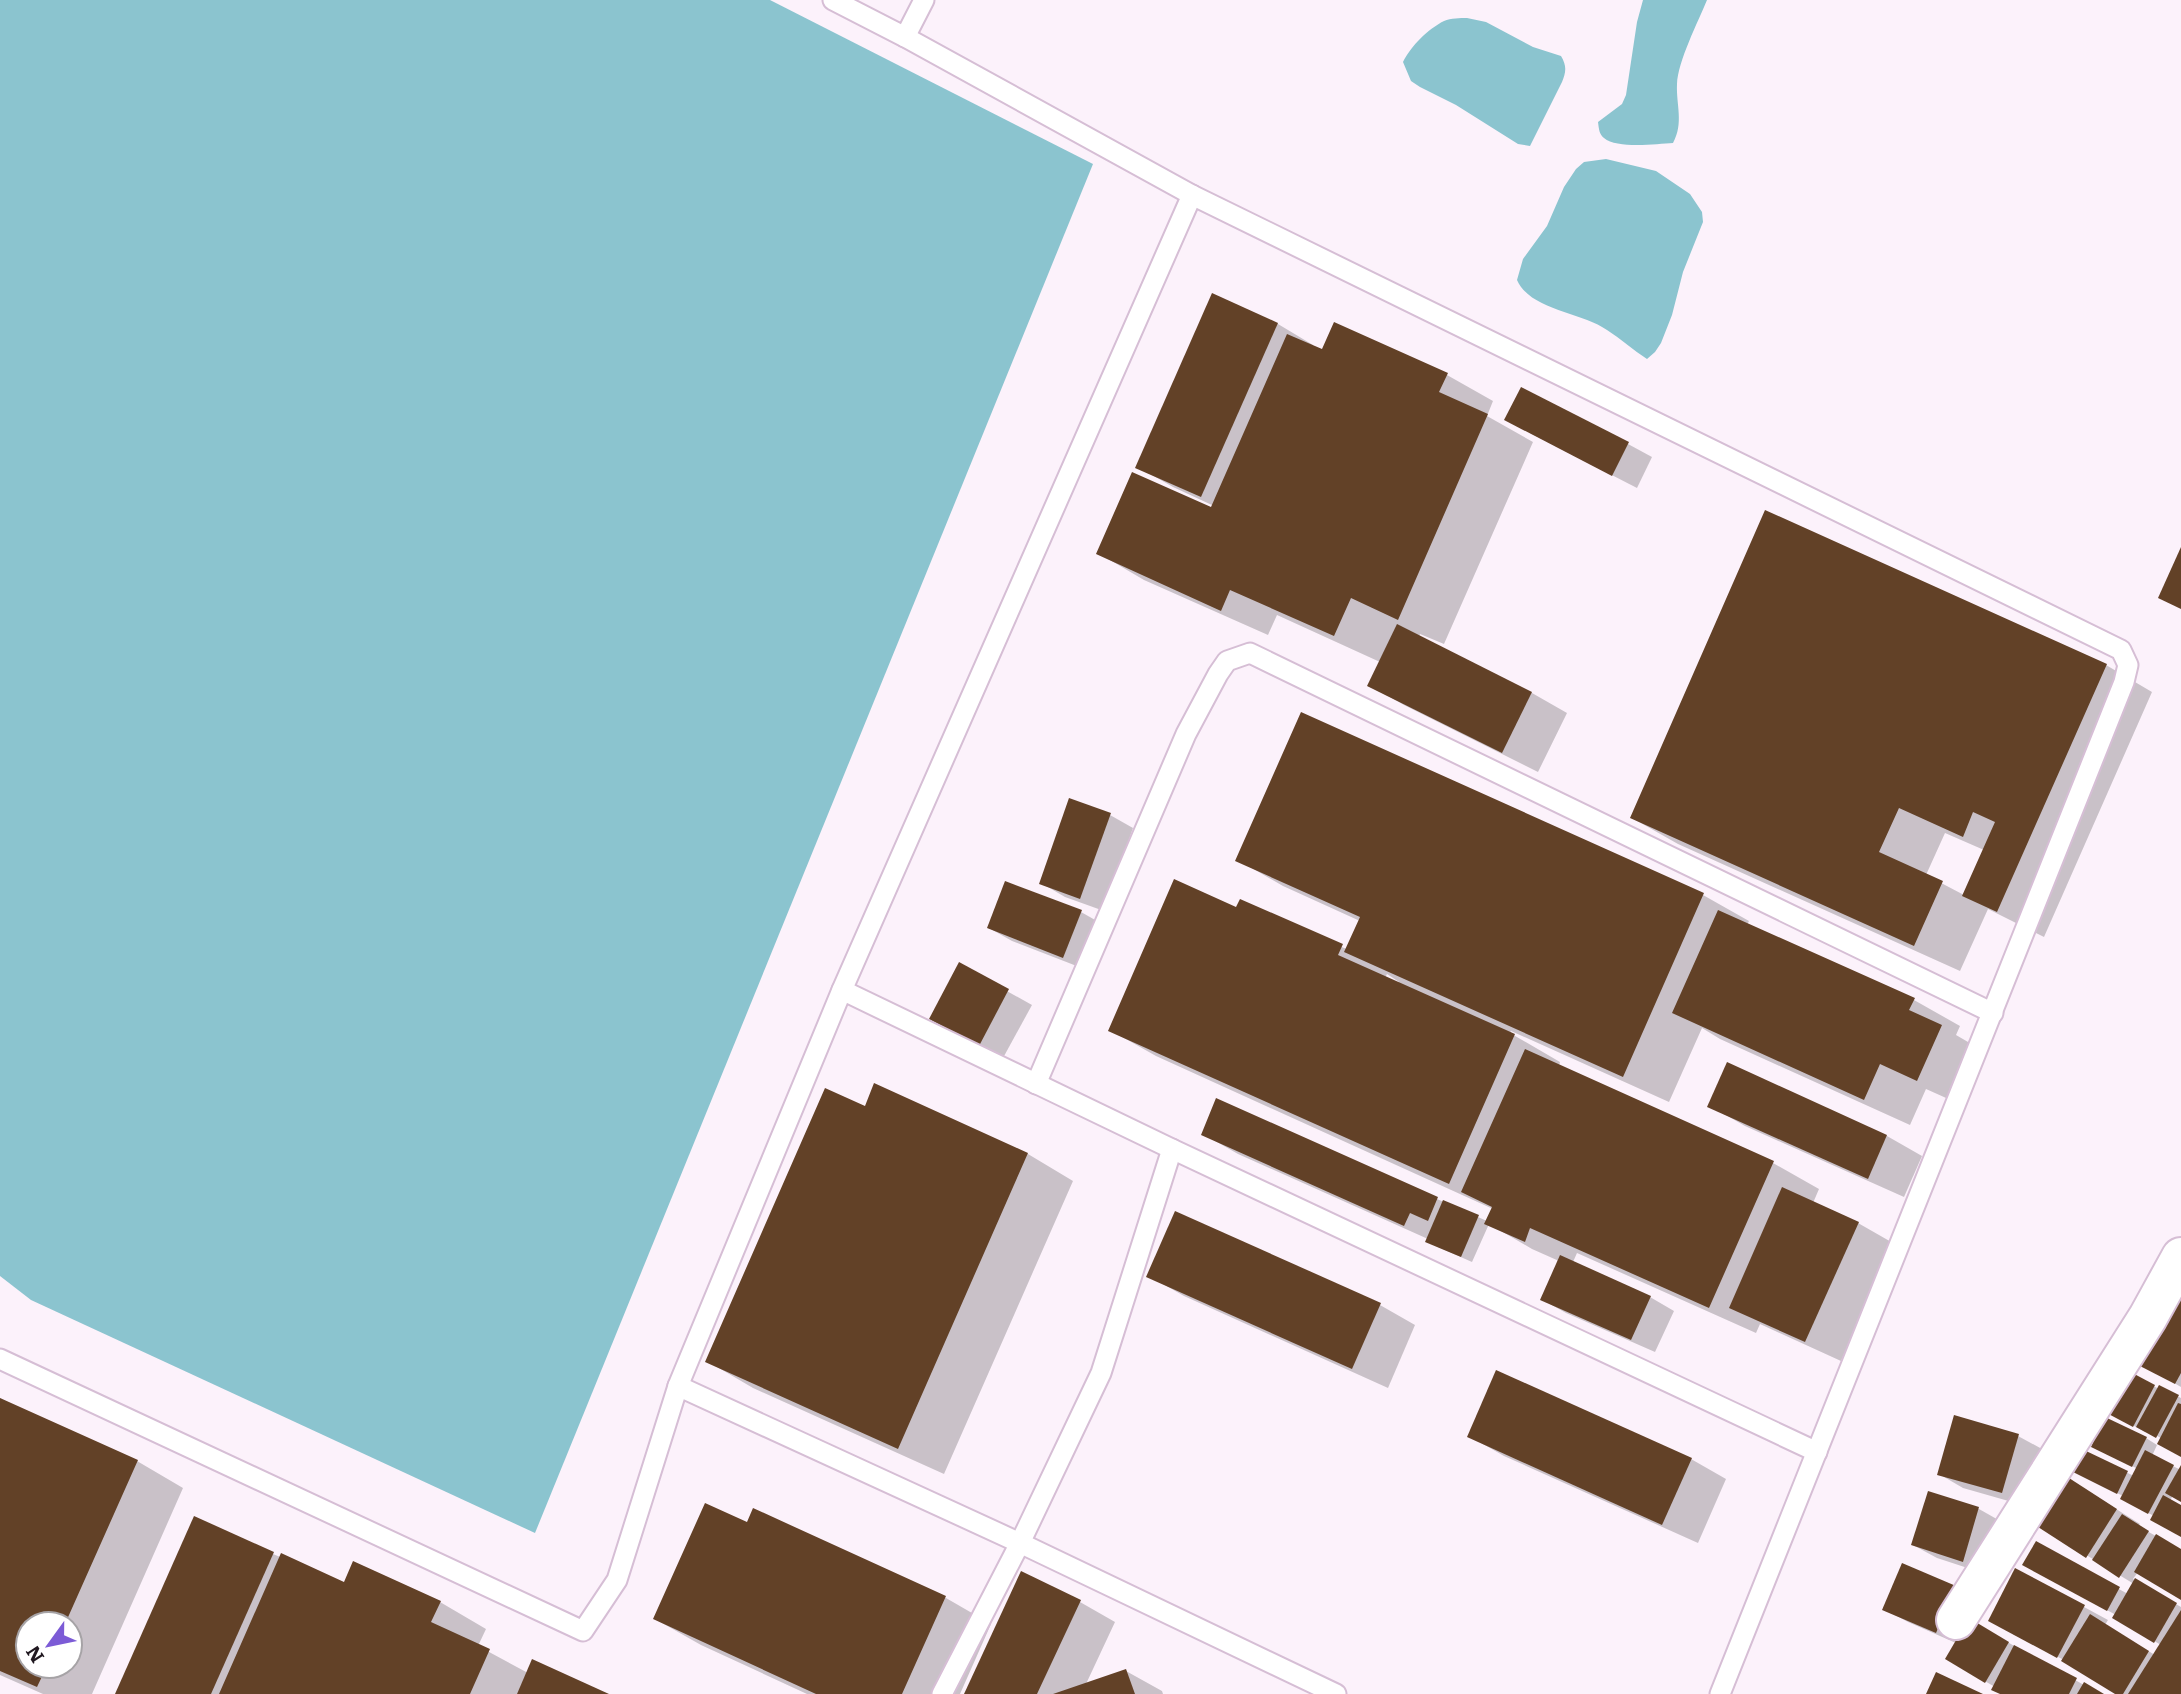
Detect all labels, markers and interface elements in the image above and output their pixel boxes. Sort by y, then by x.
north arrow [14,1610,84,1680]
text: N [18,1640,50,1669]

